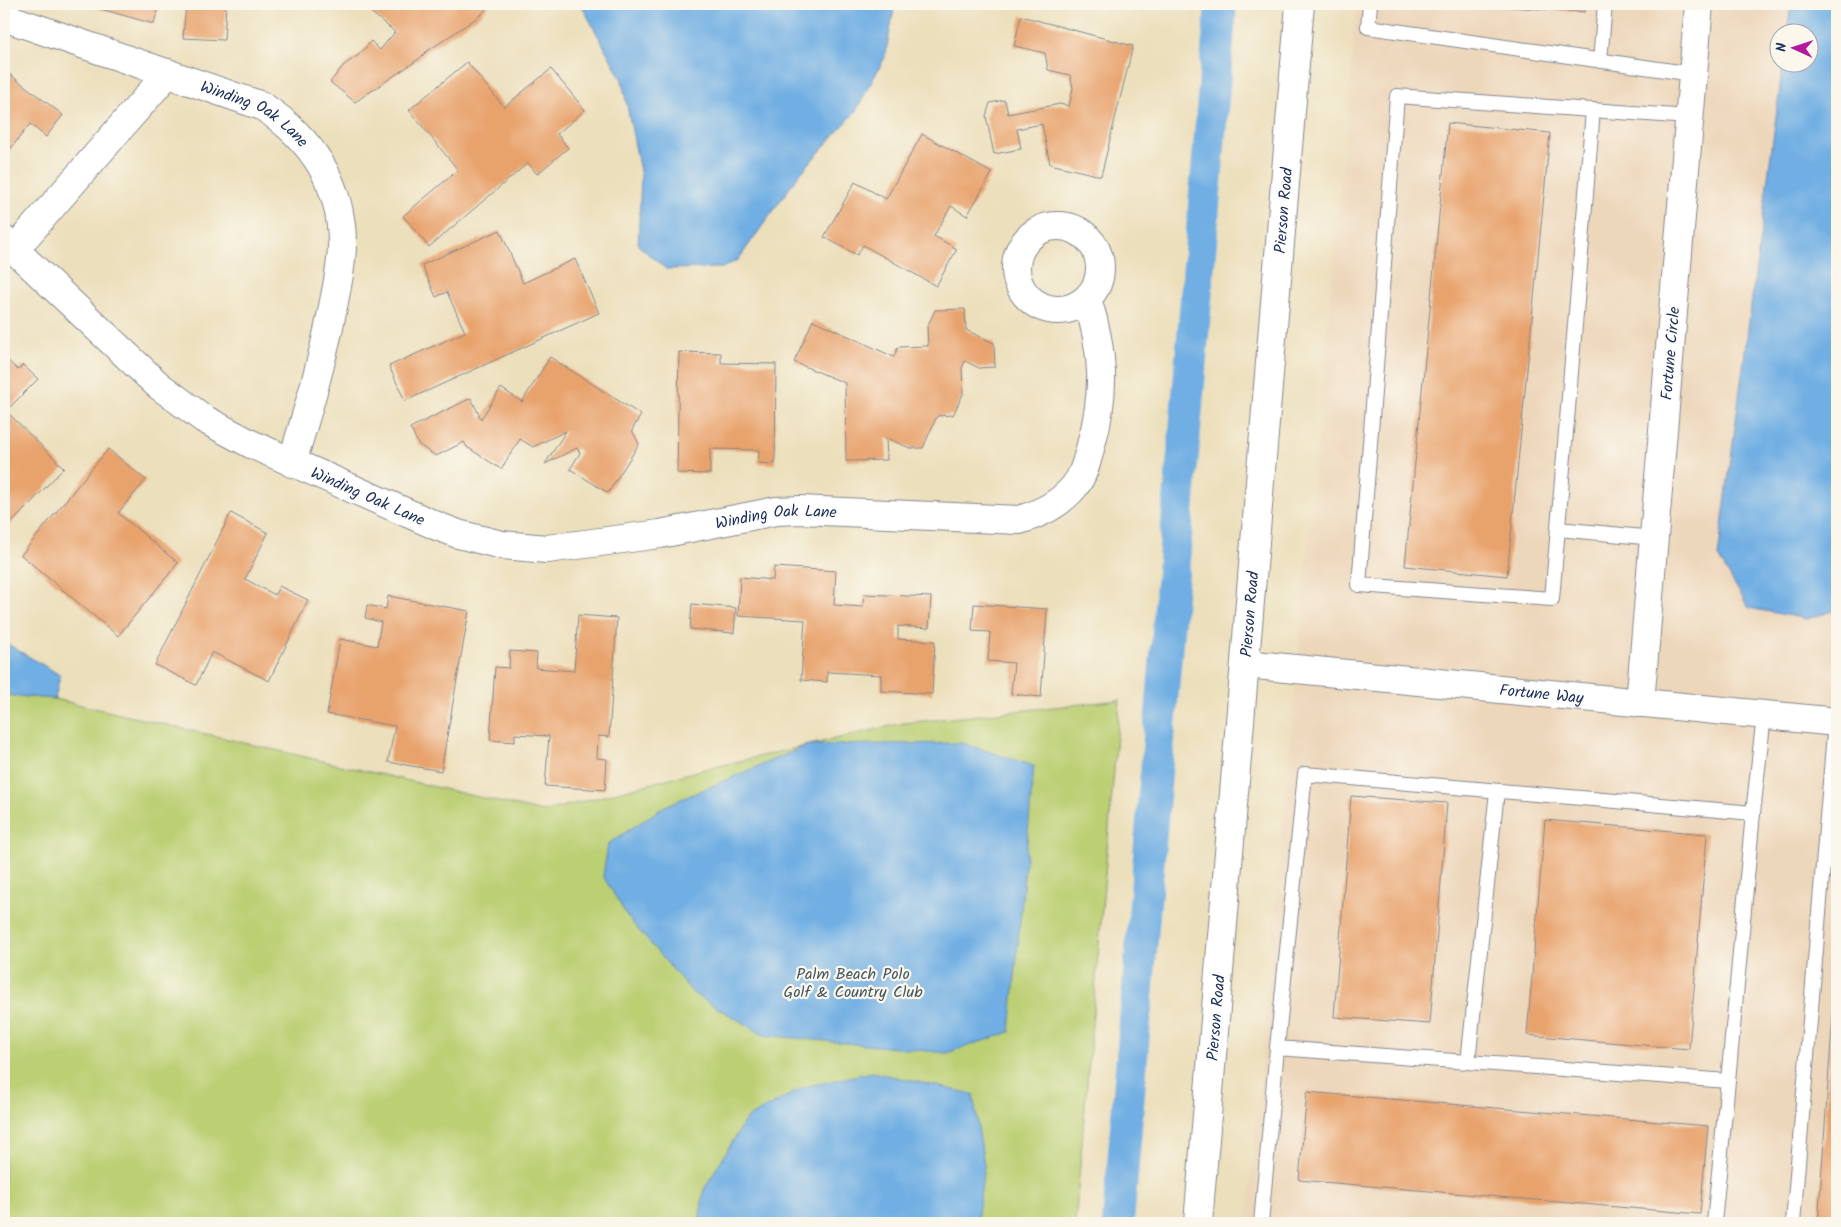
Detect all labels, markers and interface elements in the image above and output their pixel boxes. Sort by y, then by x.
north arrow [1768,22,1818,72]
text: N [1771,42,1793,52]
street label: Winding Oak Lane [197,75,314,153]
street label: Pierson Road [1268,166,1300,255]
street label: Fortune Circle [1655,306,1687,401]
street label: Winding Oak Lane [306,461,429,533]
street label: Winding Oak Lane [713,499,837,537]
street label: Pierson Road [1234,569,1267,658]
street label: Fortune Way [1498,678,1585,711]
park label: Palm Beach Polo Golf & Country Club [783,962,923,1005]
street label: Pierson Road [1201,973,1233,1062]

